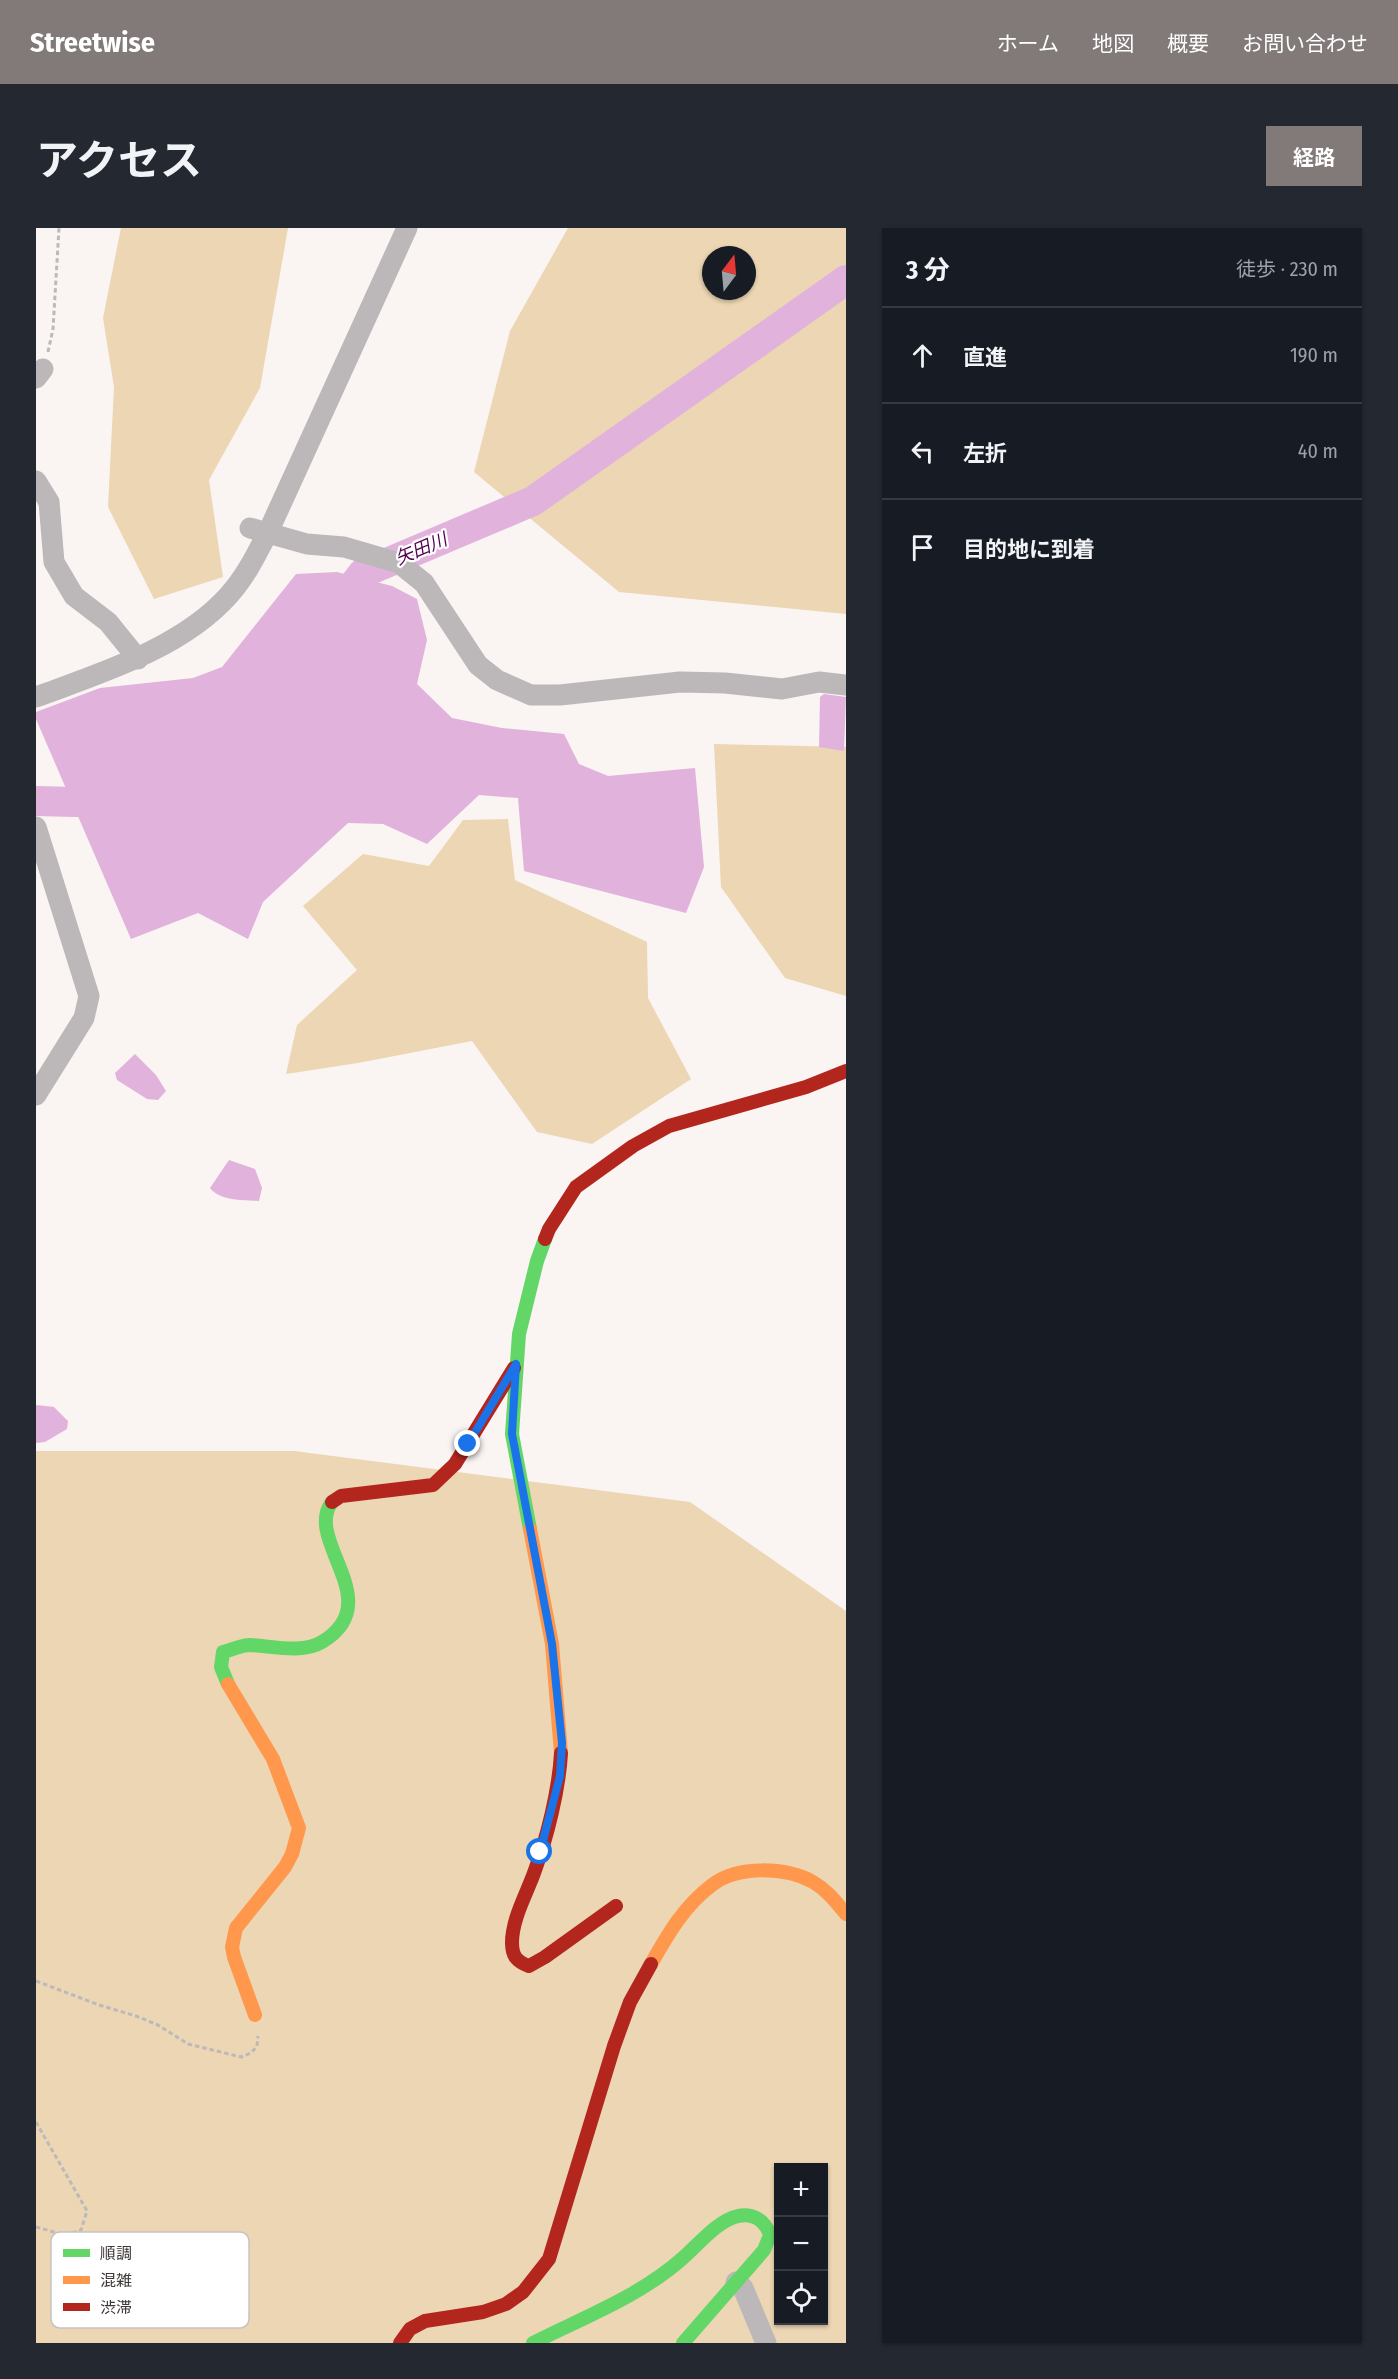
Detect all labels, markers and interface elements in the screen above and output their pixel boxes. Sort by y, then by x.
text: Streetwise [30,26,155,59]
text: ホーム [997,31,1059,57]
text: 地図 [1092,31,1134,57]
text: 概要 [1167,31,1209,57]
text: お問い合わせ [1242,31,1368,57]
button: 経路 [1266,126,1362,186]
text: アクセス [36,136,202,186]
north arrow [702,246,756,300]
text: 3 分 [906,255,950,286]
text: 徒歩 · 230 m [1236,257,1338,281]
icon: ahead [906,339,939,372]
text: 190 m [1290,343,1338,367]
text: 直進 [963,344,1007,371]
icon: left [906,435,939,468]
text: 40 m [1298,439,1338,463]
text: 左折 [963,440,1007,467]
water label: 矢田川 [392,528,452,570]
icon: arrive [906,531,939,564]
text: 目的地に到着 [963,536,1095,563]
route end [454,1430,480,1456]
route start [526,1838,552,1864]
map controls [774,2163,828,2325]
button: + [774,2163,828,2217]
button: − [774,2217,828,2271]
legend [51,2232,249,2328]
text: 順調 [100,2244,132,2263]
text: 混雑 [100,2271,132,2290]
button: locate [774,2271,828,2325]
text: 渋滞 [100,2298,132,2317]

